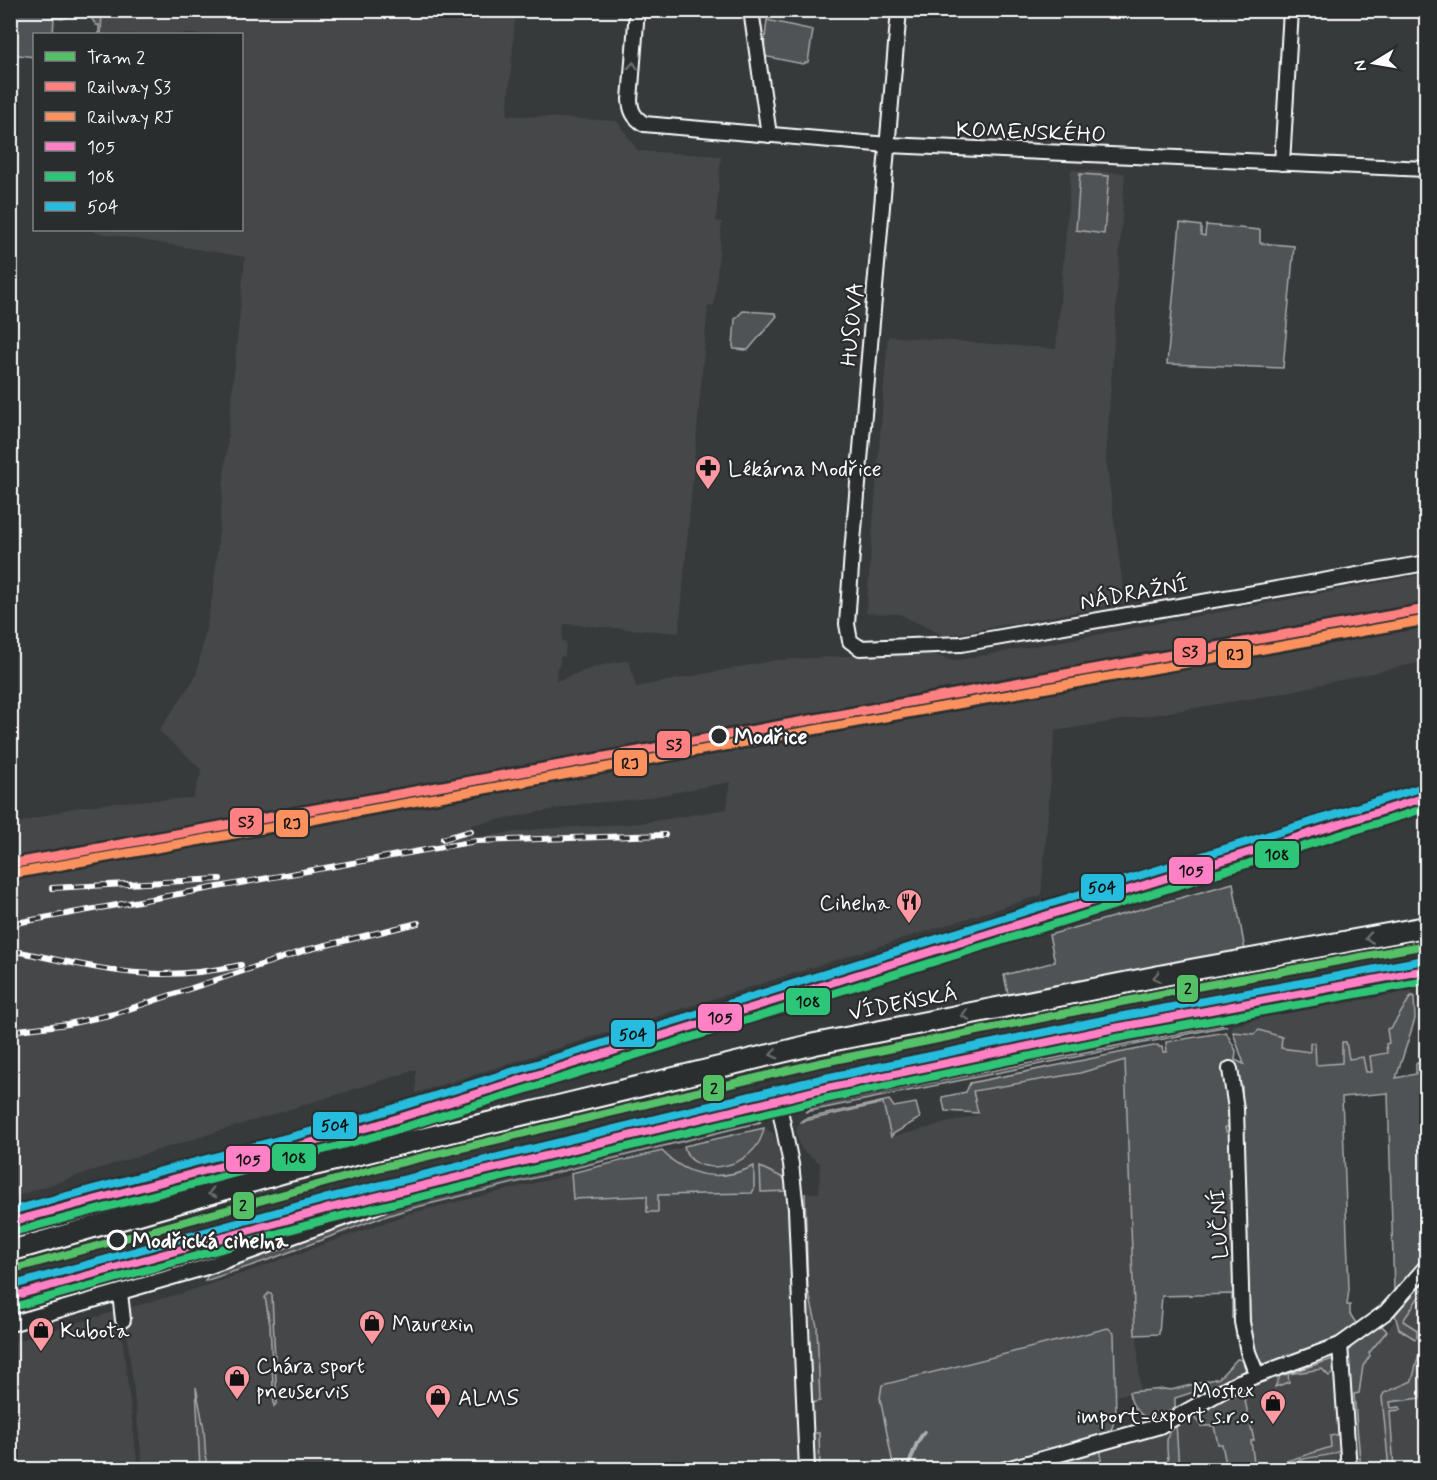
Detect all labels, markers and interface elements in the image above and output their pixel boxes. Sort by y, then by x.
legend [33,33,243,231]
north arrow [1344,33,1404,93]
text: Tram 2 [87,46,145,70]
text: N [1349,58,1372,73]
one-way arrow [626,61,639,70]
text: Railway S3 [87,76,171,100]
text: Railway RJ [87,106,174,130]
street label: KOMENSKÉHO [955,115,1107,150]
text: 105 [87,136,115,160]
text: 108 [87,166,115,190]
text: 504 [87,196,119,220]
street label: HUSOVA [835,281,871,367]
pharmacy icon: Lékárna Modřice [693,453,723,491]
place label: Lékárna Modřice [728,456,882,484]
street label: NÁDRAŽNÍ [1078,570,1191,617]
line badge: S3 [1173,637,1207,666]
line badge: RJ [1217,640,1252,669]
text: S3 [1182,642,1199,663]
text: RJ [1226,645,1244,666]
place label: Modřice [734,724,807,752]
marker: Modřice [709,726,729,746]
line badge: S3 [656,730,691,759]
text: S3 [666,735,683,756]
line badge: RJ [613,749,648,777]
text: RJ [621,754,639,775]
line badge: S3 [229,807,263,836]
line badge: RJ [275,809,309,838]
text: S3 [238,812,255,833]
text: RJ [283,814,301,835]
line badge: 108 [1254,840,1300,869]
text: 108 [1265,845,1289,866]
line badge: 105 [1168,856,1214,885]
text: 105 [1178,861,1204,882]
line badge: 504 [1080,873,1125,902]
text: 504 [1088,878,1117,899]
restaurant icon: Cihelna [894,887,924,925]
place label: Cihelna [819,890,891,918]
one-way arrow [1364,931,1374,943]
one-way arrow [1152,970,1162,983]
line badge: 2 [1176,974,1199,1003]
street label: VÍDEŇSKÁ [847,979,960,1028]
text: 2 [1184,979,1192,1000]
line badge: 108 [785,987,831,1016]
text: 108 [796,992,820,1013]
line badge: 105 [697,1003,743,1032]
text: 105 [707,1008,733,1029]
one-way arrow [961,1008,971,1021]
line badge: 504 [610,1019,656,1048]
text: 504 [619,1025,648,1046]
one-way arrow [770,1047,780,1060]
line badge: 2 [702,1074,725,1102]
text: 2 [710,1079,718,1100]
line badge: 504 [312,1111,358,1140]
text: 504 [321,1116,350,1137]
line badge: 108 [271,1143,317,1172]
line badge: 105 [225,1145,271,1173]
text: 108 [282,1148,306,1169]
text: 105 [235,1150,261,1171]
one-way arrow [208,1186,218,1198]
street label: LUČNÍ [1203,1188,1236,1260]
line badge: 2 [232,1191,255,1220]
text: 2 [239,1196,247,1217]
place label: Modřická cihelna [132,1228,289,1256]
marker: Modřická cihelna [107,1230,127,1250]
shop icon: Maurexin [357,1308,387,1346]
place label: Maurexin [392,1311,474,1339]
shop icon: Kubota [26,1315,56,1353]
place label: Kubota [60,1318,130,1346]
place label: Chára sport pneuservis [256,1353,365,1406]
shop icon: Chára sport pneuservis [222,1363,252,1401]
place label: Mostex import-export s.r.o. [1076,1378,1254,1431]
shop icon: ALMS [423,1382,453,1420]
place label: ALMS [458,1385,519,1413]
shop icon: Mostex import-export s.r.o. [1258,1388,1288,1426]

